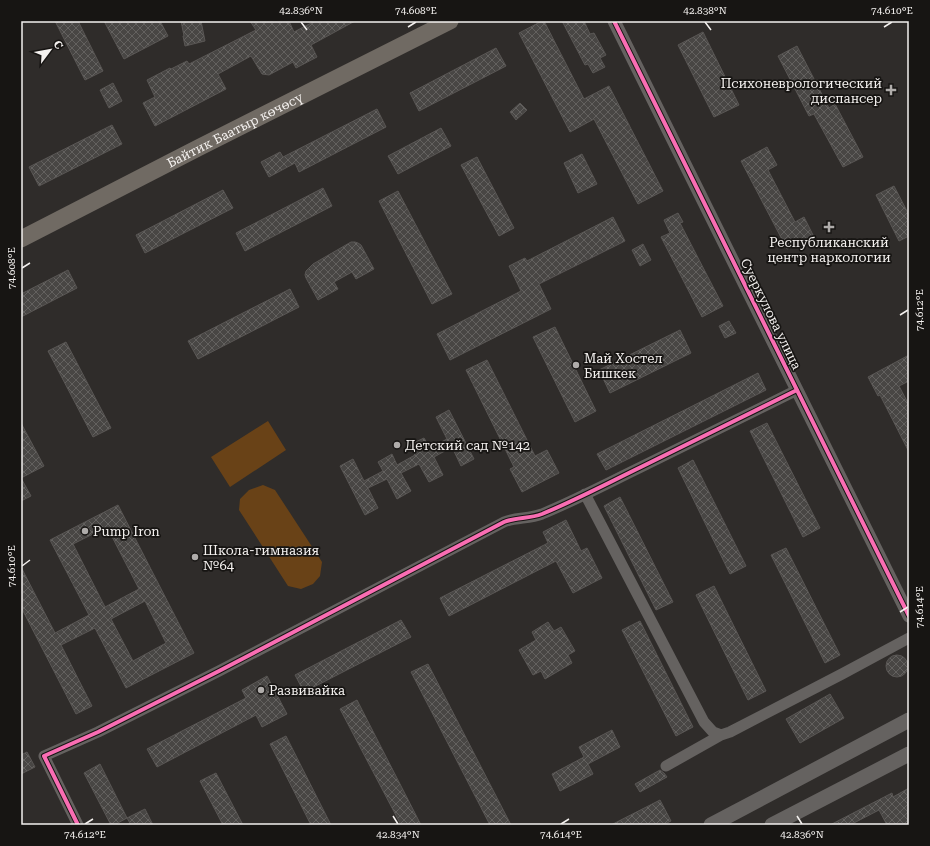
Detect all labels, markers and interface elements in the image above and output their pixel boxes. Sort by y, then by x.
text: 42.836°N [279,5,323,16]
text: 74.608°E [395,5,437,16]
text: 42.838°N [683,5,727,16]
text: 74.610°E [871,5,913,16]
north arrow [30,30,70,70]
text: С [51,38,66,52]
place label: Психоневрологический диспансер [721,76,882,106]
marker: Психоневрологический диспансер [885,84,897,96]
street label: Байтик Баатыр көчөсү [164,89,306,170]
marker: Республиканский центр наркологии [823,221,835,233]
place label: Республиканский центр наркологии [767,235,891,265]
text: 74.608°E [6,247,17,289]
street label: Суеркулова улица [738,256,804,372]
text: 74.612°E [914,289,925,331]
place label: Май Хостел Бишкек [584,351,663,381]
marker: Май Хостел Бишкек [571,360,581,370]
place label: Детский сад №142 [405,438,530,453]
marker: Детский сад №142 [392,440,402,450]
place label: Pump Iron [93,524,160,539]
marker: Pump Iron [80,526,90,536]
place label: Школа-гимназия №64 [203,543,319,573]
text: 74.610°E [6,545,17,587]
marker: Школа-гимназия №64 [190,552,200,562]
text: 74.614°E [914,586,925,628]
place label: Развивайка [269,683,345,698]
marker: Развивайка [256,685,266,695]
text: 74.612°E [64,829,106,840]
text: 42.834°N [376,829,420,840]
text: 74.614°E [540,829,582,840]
text: 42.836°N [780,829,824,840]

